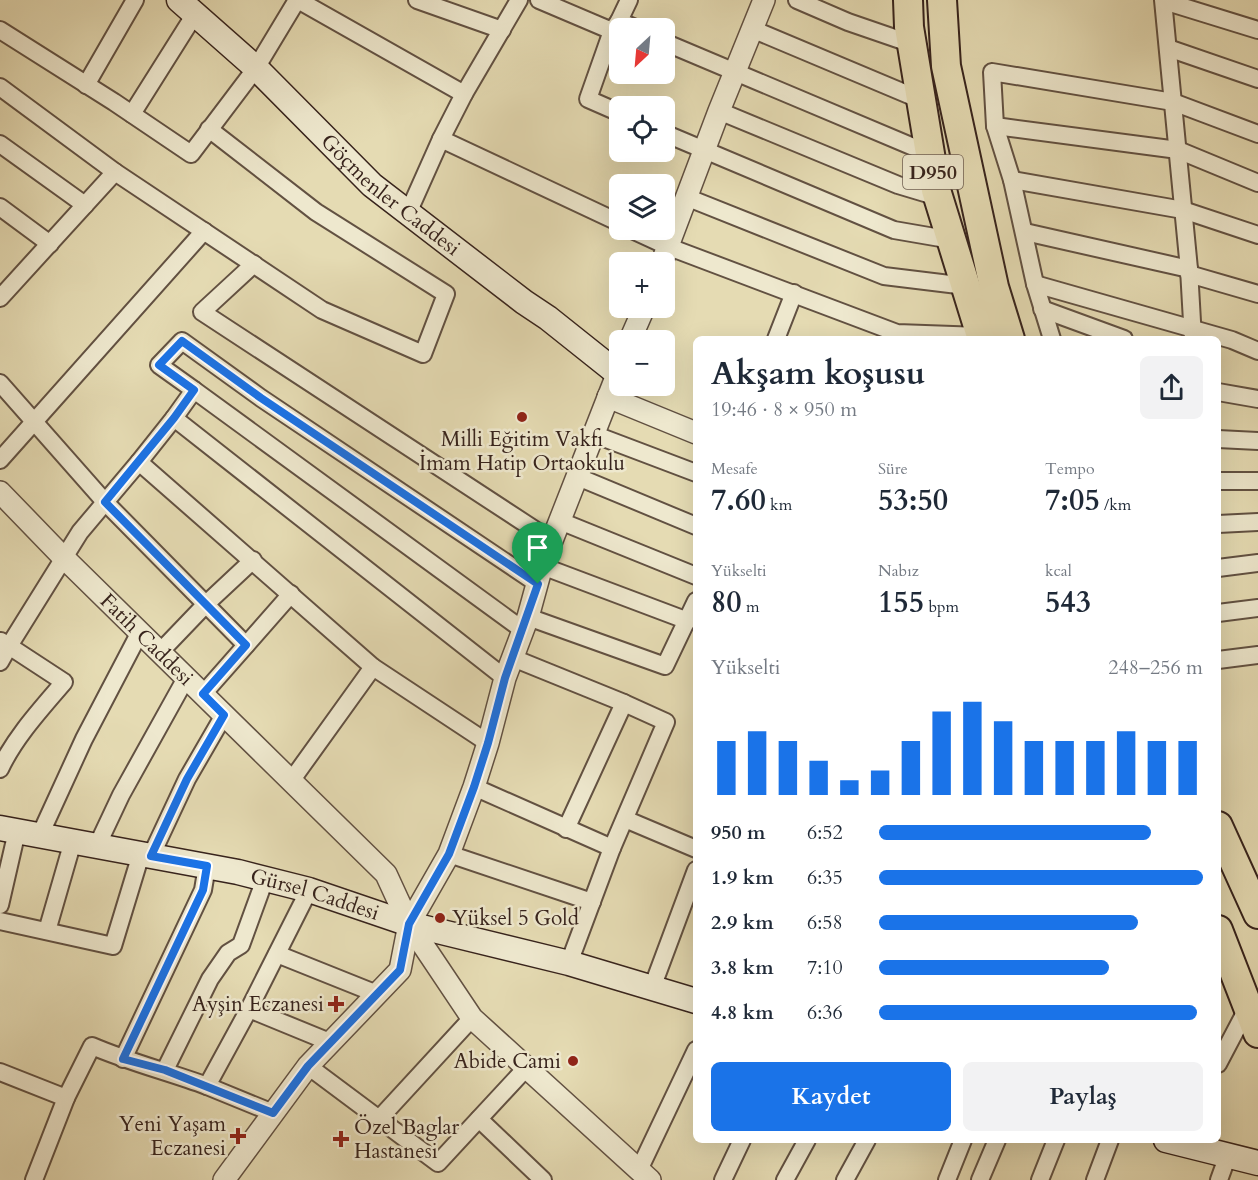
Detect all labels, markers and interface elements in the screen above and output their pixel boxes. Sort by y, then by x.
north arrow [609,18,675,84]
map controls [609,18,675,396]
button: locate [609,96,675,162]
street label: Göçmenler Caddesi [315,127,467,262]
road number: D950 [903,155,963,189]
button: layers [609,174,675,240]
button: + [609,252,675,318]
button: − [609,330,675,396]
text: Akşam koşusu [711,351,925,396]
button: share [1140,356,1203,419]
text: 19:46 · 8 × 950 m [711,396,857,423]
marker: Milli Eğitim Vakfı İmam Hatip Ortaokulu [515,410,529,424]
place label: Milli Eğitim Vakfı İmam Hatip Ortaokulu [419,425,625,478]
text: Mesafe [711,458,758,480]
text: Süre [878,458,908,480]
text: Tempo [1045,458,1095,480]
text: 7.60 [711,480,766,521]
text: 53:50 [878,480,948,521]
text: 7:05 [1045,480,1100,521]
text: km [766,494,792,516]
text: /km [1100,494,1131,516]
pin [512,522,563,584]
icon: arrive [521,531,554,564]
text: Yükselti [711,560,767,582]
text: Nabız [878,560,919,582]
text: kcal [1045,560,1072,582]
text: 80 [711,582,742,623]
text: 155 [878,582,924,623]
text: 543 [1045,582,1091,623]
street label: Fatih Caddesi [94,587,200,692]
text: m [742,596,760,618]
text: bpm [924,596,959,618]
text: Yükselti [711,654,780,681]
text: 248–256 m [1108,654,1203,681]
text: 950 m [711,819,766,846]
text: 6:52 [807,819,843,846]
street label: Gürsel Caddesi [247,861,383,927]
text: 1.9 km [711,864,774,891]
text: 6:35 [807,864,843,891]
place label: Yüksel 5 Gold [452,904,579,933]
text: 2.9 km [711,909,774,936]
text: 6:58 [807,909,843,936]
marker: Yüksel 5 Gold [433,911,447,925]
text: 3.8 km [711,954,774,981]
text: 7:10 [807,954,843,981]
place label: Ayşin Eczanesi [192,990,324,1019]
marker: Ayşin Eczanesi [329,997,343,1011]
text: 4.8 km [711,999,774,1026]
text: 6:36 [807,999,843,1026]
place label: Abide Cami [454,1047,561,1076]
marker: Abide Cami [566,1054,580,1068]
button: Kaydet [711,1062,951,1131]
button: Paylaş [963,1062,1203,1131]
place label: Yeni Yaşam Eczanesi [119,1110,226,1163]
place label: Özel Baglar Hastanesi [354,1113,460,1166]
marker: Yeni Yaşam Eczanesi [231,1129,245,1143]
marker: Özel Baglar Hastanesi [332,1130,350,1148]

